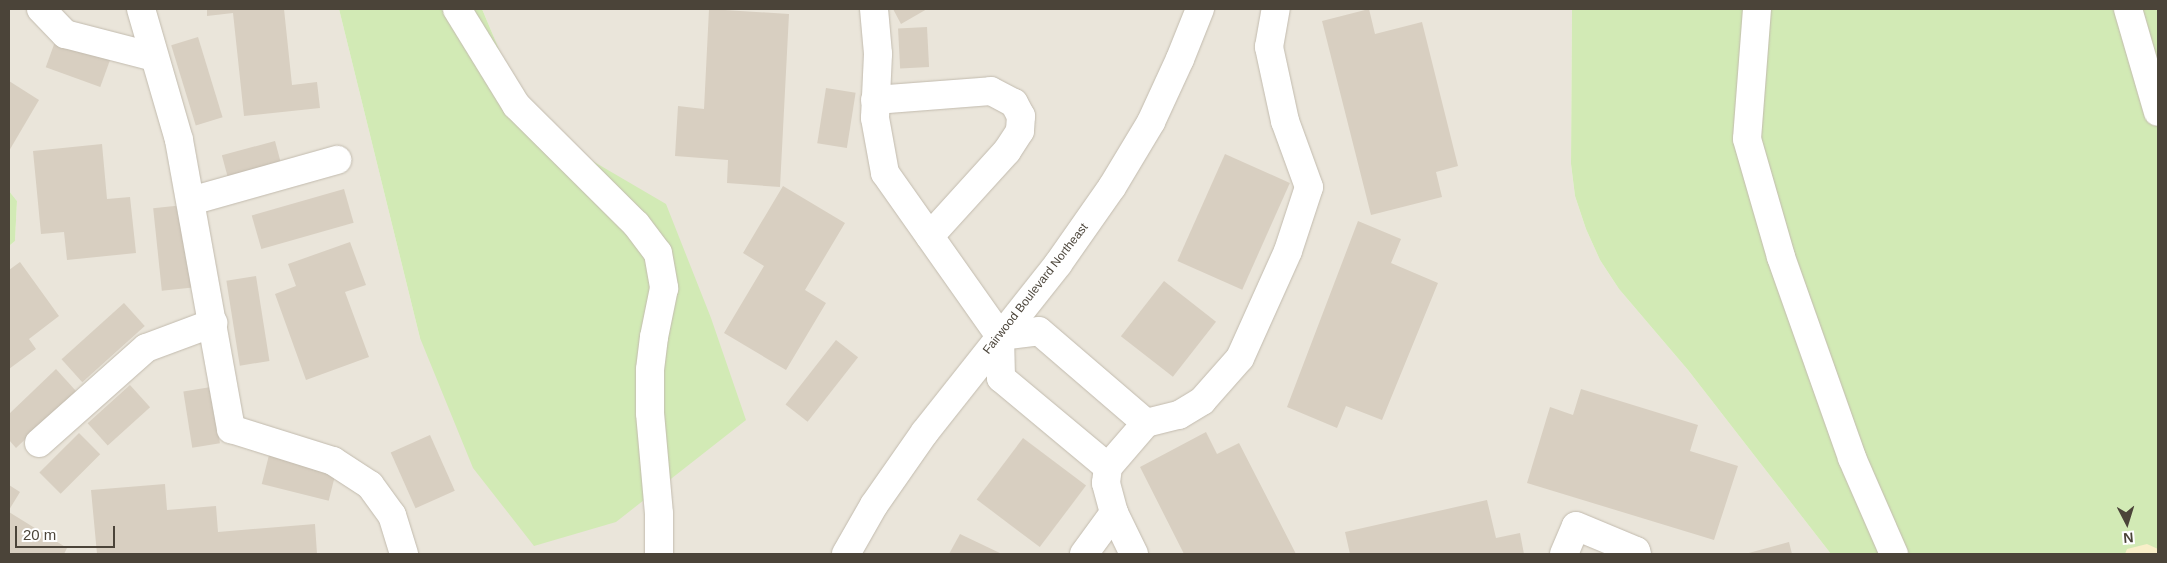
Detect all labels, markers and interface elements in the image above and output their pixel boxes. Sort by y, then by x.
street label: Fairwood Boulevard Northeast [980,221,1092,357]
north arrow [2102,498,2152,548]
scale bar [18,516,118,548]
text: 20 m [23,526,56,543]
text: N [2123,530,2134,546]

